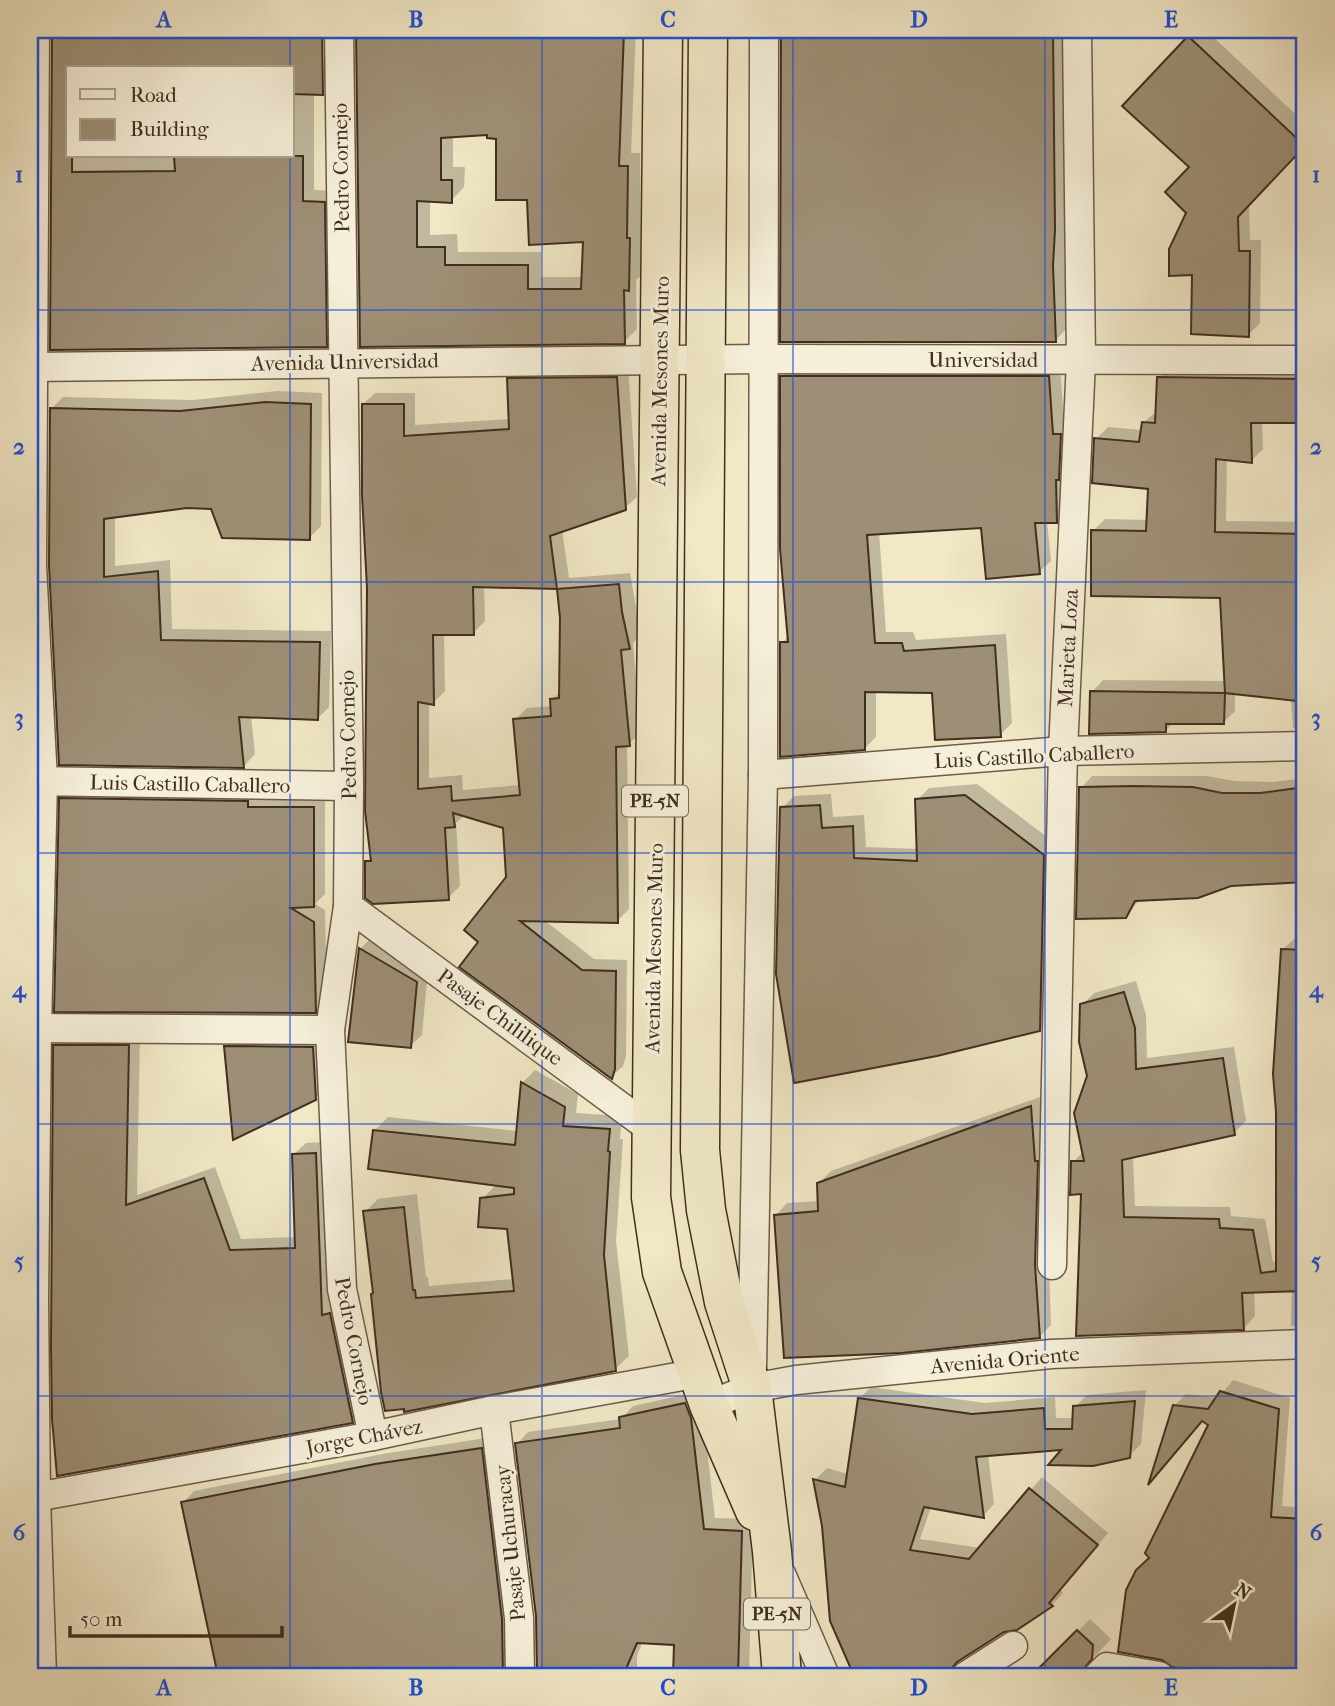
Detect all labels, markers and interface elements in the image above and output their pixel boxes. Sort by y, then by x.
text: A [155,6,173,33]
text: B [409,6,424,33]
text: C [660,6,676,33]
text: D [910,6,928,33]
text: E [1164,6,1178,33]
legend [66,66,294,158]
text: Road [130,83,177,107]
street label: Pedro Cornejo [328,103,354,233]
text: Building [130,117,209,141]
text: 1 [15,161,23,188]
text: 1 [1312,161,1320,188]
street label: Avenida Mesones Muro [646,276,674,487]
street label: Avenida Universidad [250,348,440,376]
street label: Universidad [928,348,1039,372]
text: 2 [13,433,25,460]
text: 2 [1310,433,1322,460]
street label: Marieta Loza [1053,588,1083,708]
street label: Pedro Cornejo [335,670,361,800]
text: 3 [14,704,24,731]
text: 3 [1311,704,1321,731]
street label: Luis Castillo Caballero [933,739,1135,773]
street label: Luis Castillo Caballero [89,770,291,798]
road number: PE-5N [622,786,688,816]
street label: Avenida Mesones Muro [640,843,668,1054]
street label: Pasaje Chililique [433,964,567,1070]
text: 4 [11,976,27,1003]
text: 4 [1308,976,1324,1003]
text: 5 [14,1247,24,1274]
text: 5 [1311,1247,1321,1274]
street label: Pedro Cornejo [330,1275,378,1407]
street label: Avenida Oriente [929,1342,1080,1379]
street label: Jorge Chávez [302,1414,424,1460]
street label: Pasaje Uchuracay [490,1463,530,1622]
text: 6 [13,1519,26,1546]
text: 6 [1310,1519,1323,1546]
north arrow [1198,1570,1268,1640]
text: N [1231,1578,1255,1605]
scale bar [70,1594,282,1638]
road number: PE-5N [744,1598,810,1630]
text: 50 m [80,1607,123,1631]
text: A [155,1674,173,1701]
text: B [409,1674,424,1701]
text: C [660,1674,676,1701]
text: D [910,1674,928,1701]
text: E [1164,1674,1178,1701]

